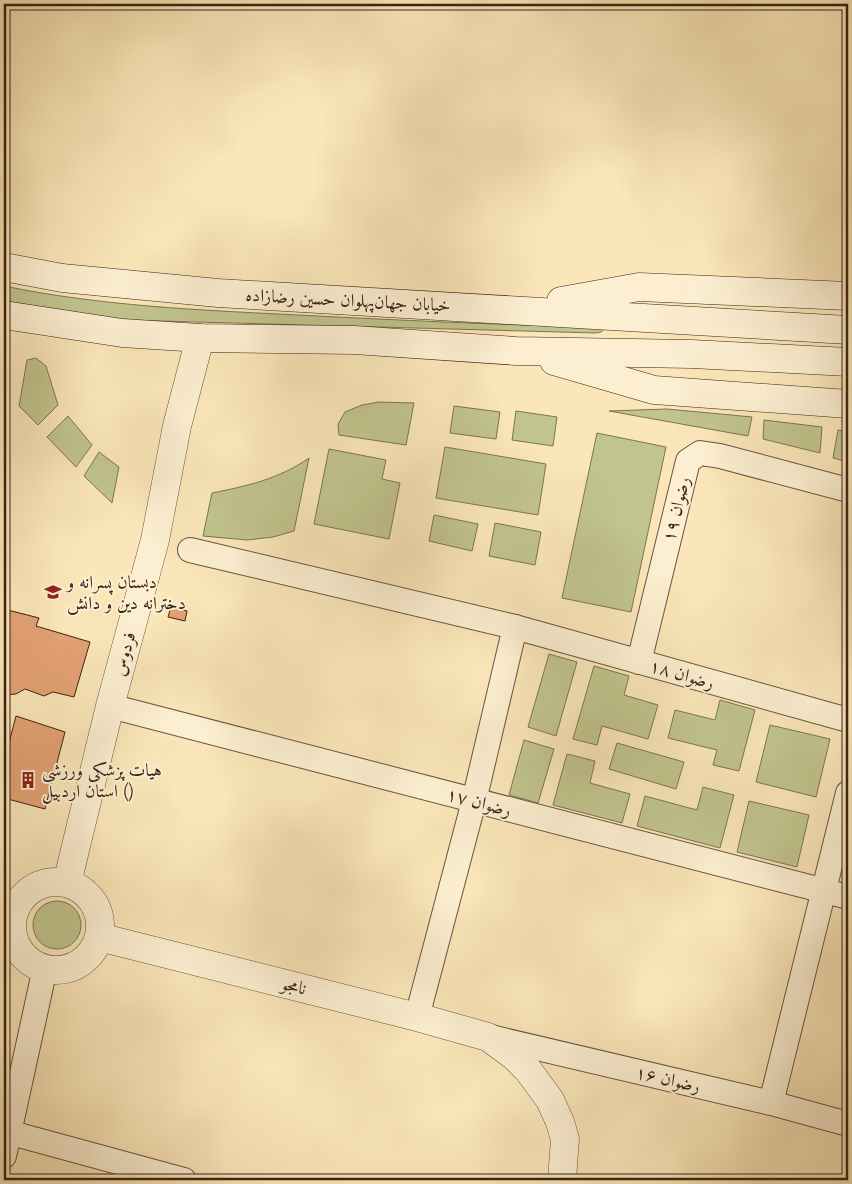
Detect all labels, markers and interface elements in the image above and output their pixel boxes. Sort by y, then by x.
street label: خیابان جهان‌پهلوان حسین رضا‌زاده [245,283,451,318]
street label: رضوان ۱۹ [656,474,697,544]
place label: دبستان پسرانه و دخترانه دین و دانش [65,570,186,616]
school or university icon: دبستان پسرانه و دخترانه دین و دانش [43,582,63,602]
street label: فردوس [107,629,142,679]
street label: رضوان ۱۸ [647,653,717,696]
place label: هیات پزشکی ورزشی استان اردبیل () [42,758,162,804]
building icon: هیات پزشکی ورزشی استان اردبیل () [18,770,38,790]
street label: رضوان ۱۷ [444,782,514,823]
street label: نامجو [277,971,309,1002]
street label: رضوان ۱۶ [633,1060,703,1099]

